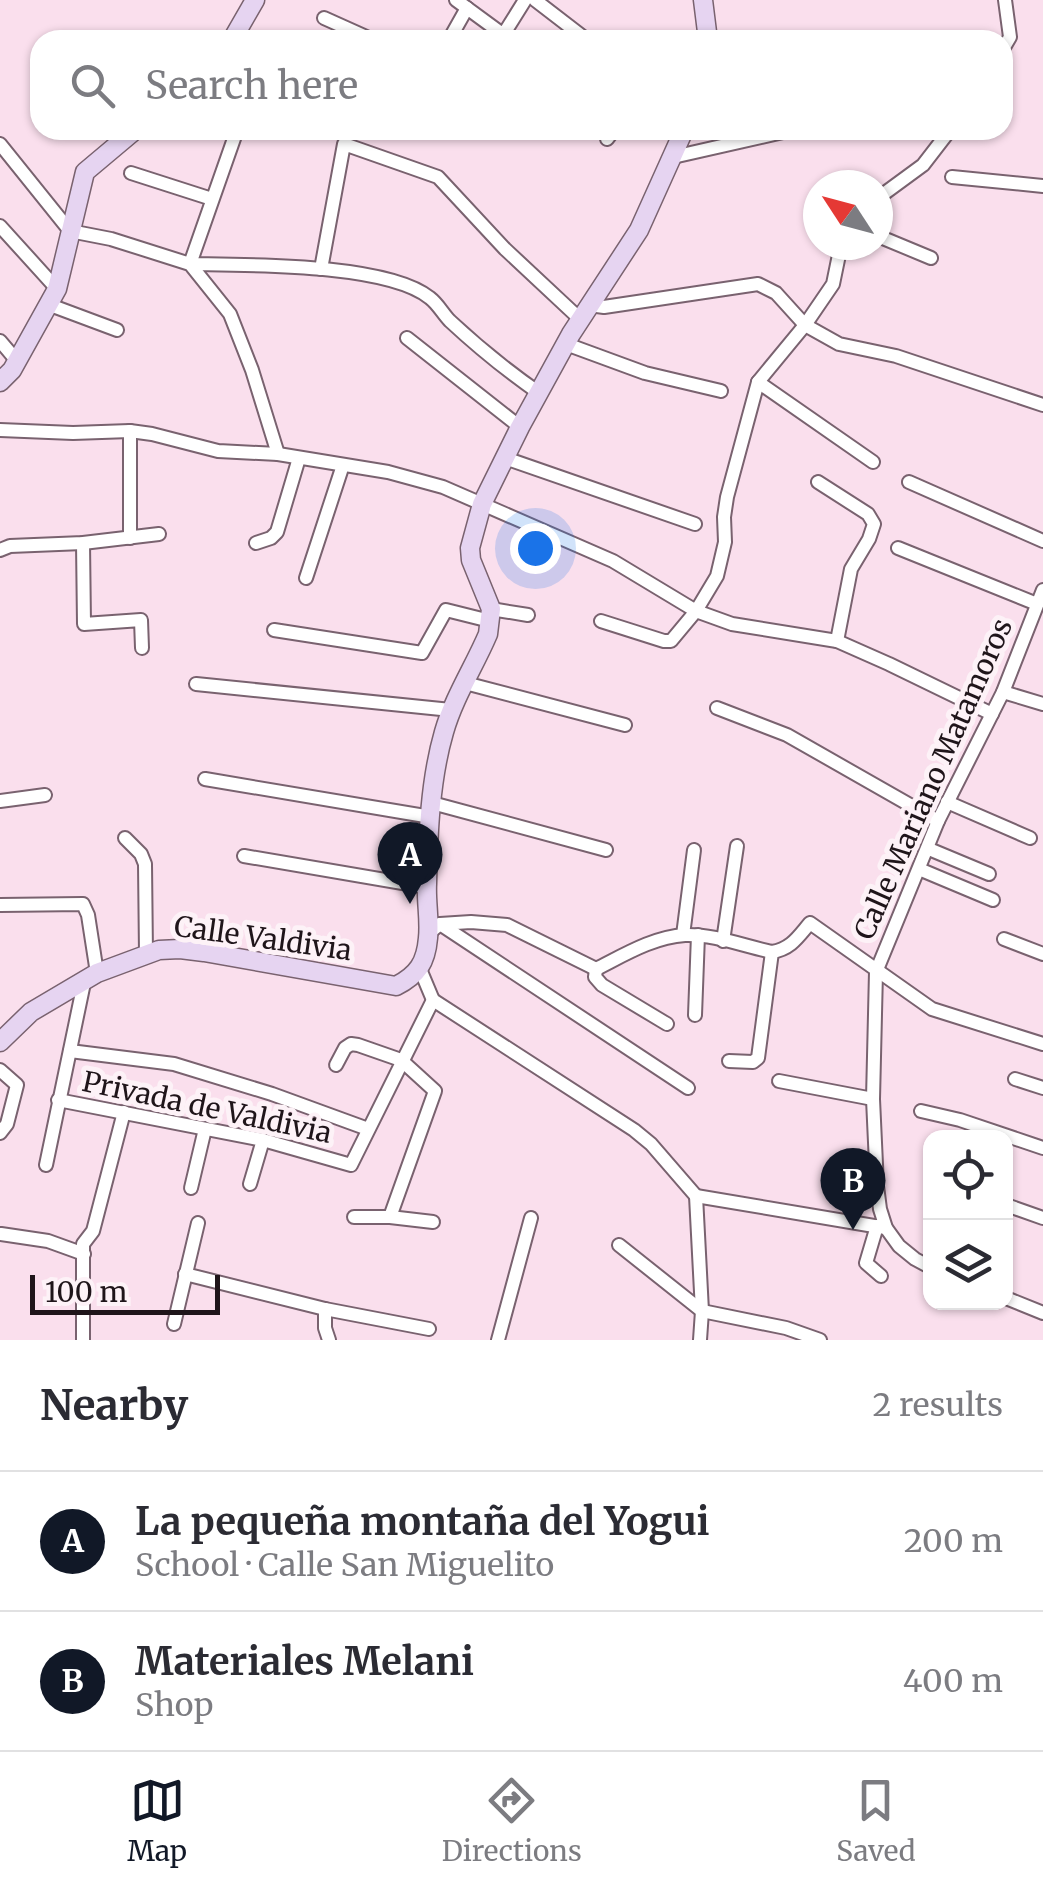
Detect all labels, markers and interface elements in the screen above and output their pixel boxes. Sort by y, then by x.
search box [30,30,1013,140]
icon: search [65,58,120,113]
text: Search here [145,62,358,109]
north arrow [803,170,893,260]
your location [510,523,561,574]
street label: Calle Mariano Matamoros [846,613,1020,945]
pin: A [378,822,442,904]
street label: Calle Valdivia [172,908,354,968]
street label: Privada de Valdivia [79,1063,335,1151]
map controls [923,1130,1013,1310]
button: locate [923,1130,1013,1220]
pin: B [820,1148,886,1230]
button: layers [923,1220,1013,1310]
scale bar [30,1270,220,1314]
text: 100 m [45,1274,127,1310]
text: Nearby [40,1379,188,1431]
text: 2 results [872,1385,1003,1425]
text: La pequeña montaña del Yogui [135,1498,710,1545]
text: A [61,1521,84,1561]
text: 200 m [904,1521,1003,1561]
text: School · Calle San Miguelito [135,1545,554,1585]
text: Materiales Melani [135,1638,474,1685]
text: B [61,1661,84,1701]
text: 400 m [903,1661,1003,1701]
text: Shop [135,1685,213,1725]
tab: Map [127,1773,187,1869]
tab: Directions [442,1773,582,1869]
tab: Saved [836,1773,916,1869]

